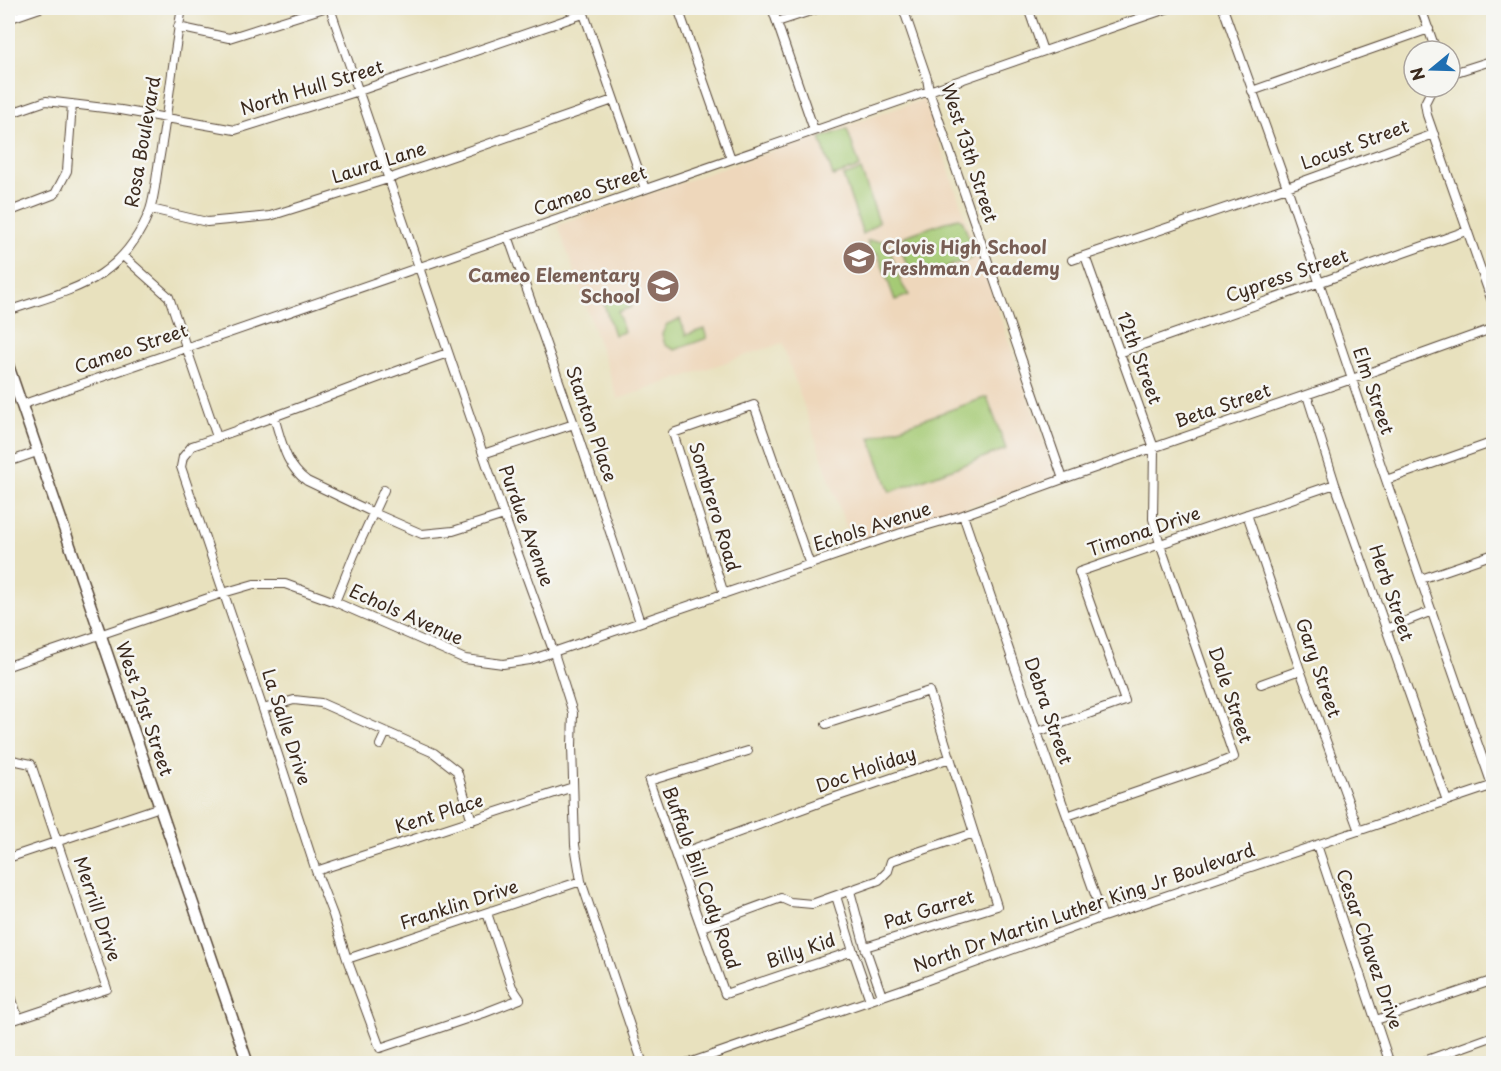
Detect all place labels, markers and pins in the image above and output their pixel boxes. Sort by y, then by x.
place label: Clovis High School Freshman Academy [882,233,1060,281]
school or university icon: Clovis High School Freshman Academy [841,240,877,276]
place label: Cameo Elementary School [468,261,640,309]
school or university icon: Cameo Elementary School [645,268,681,304]

